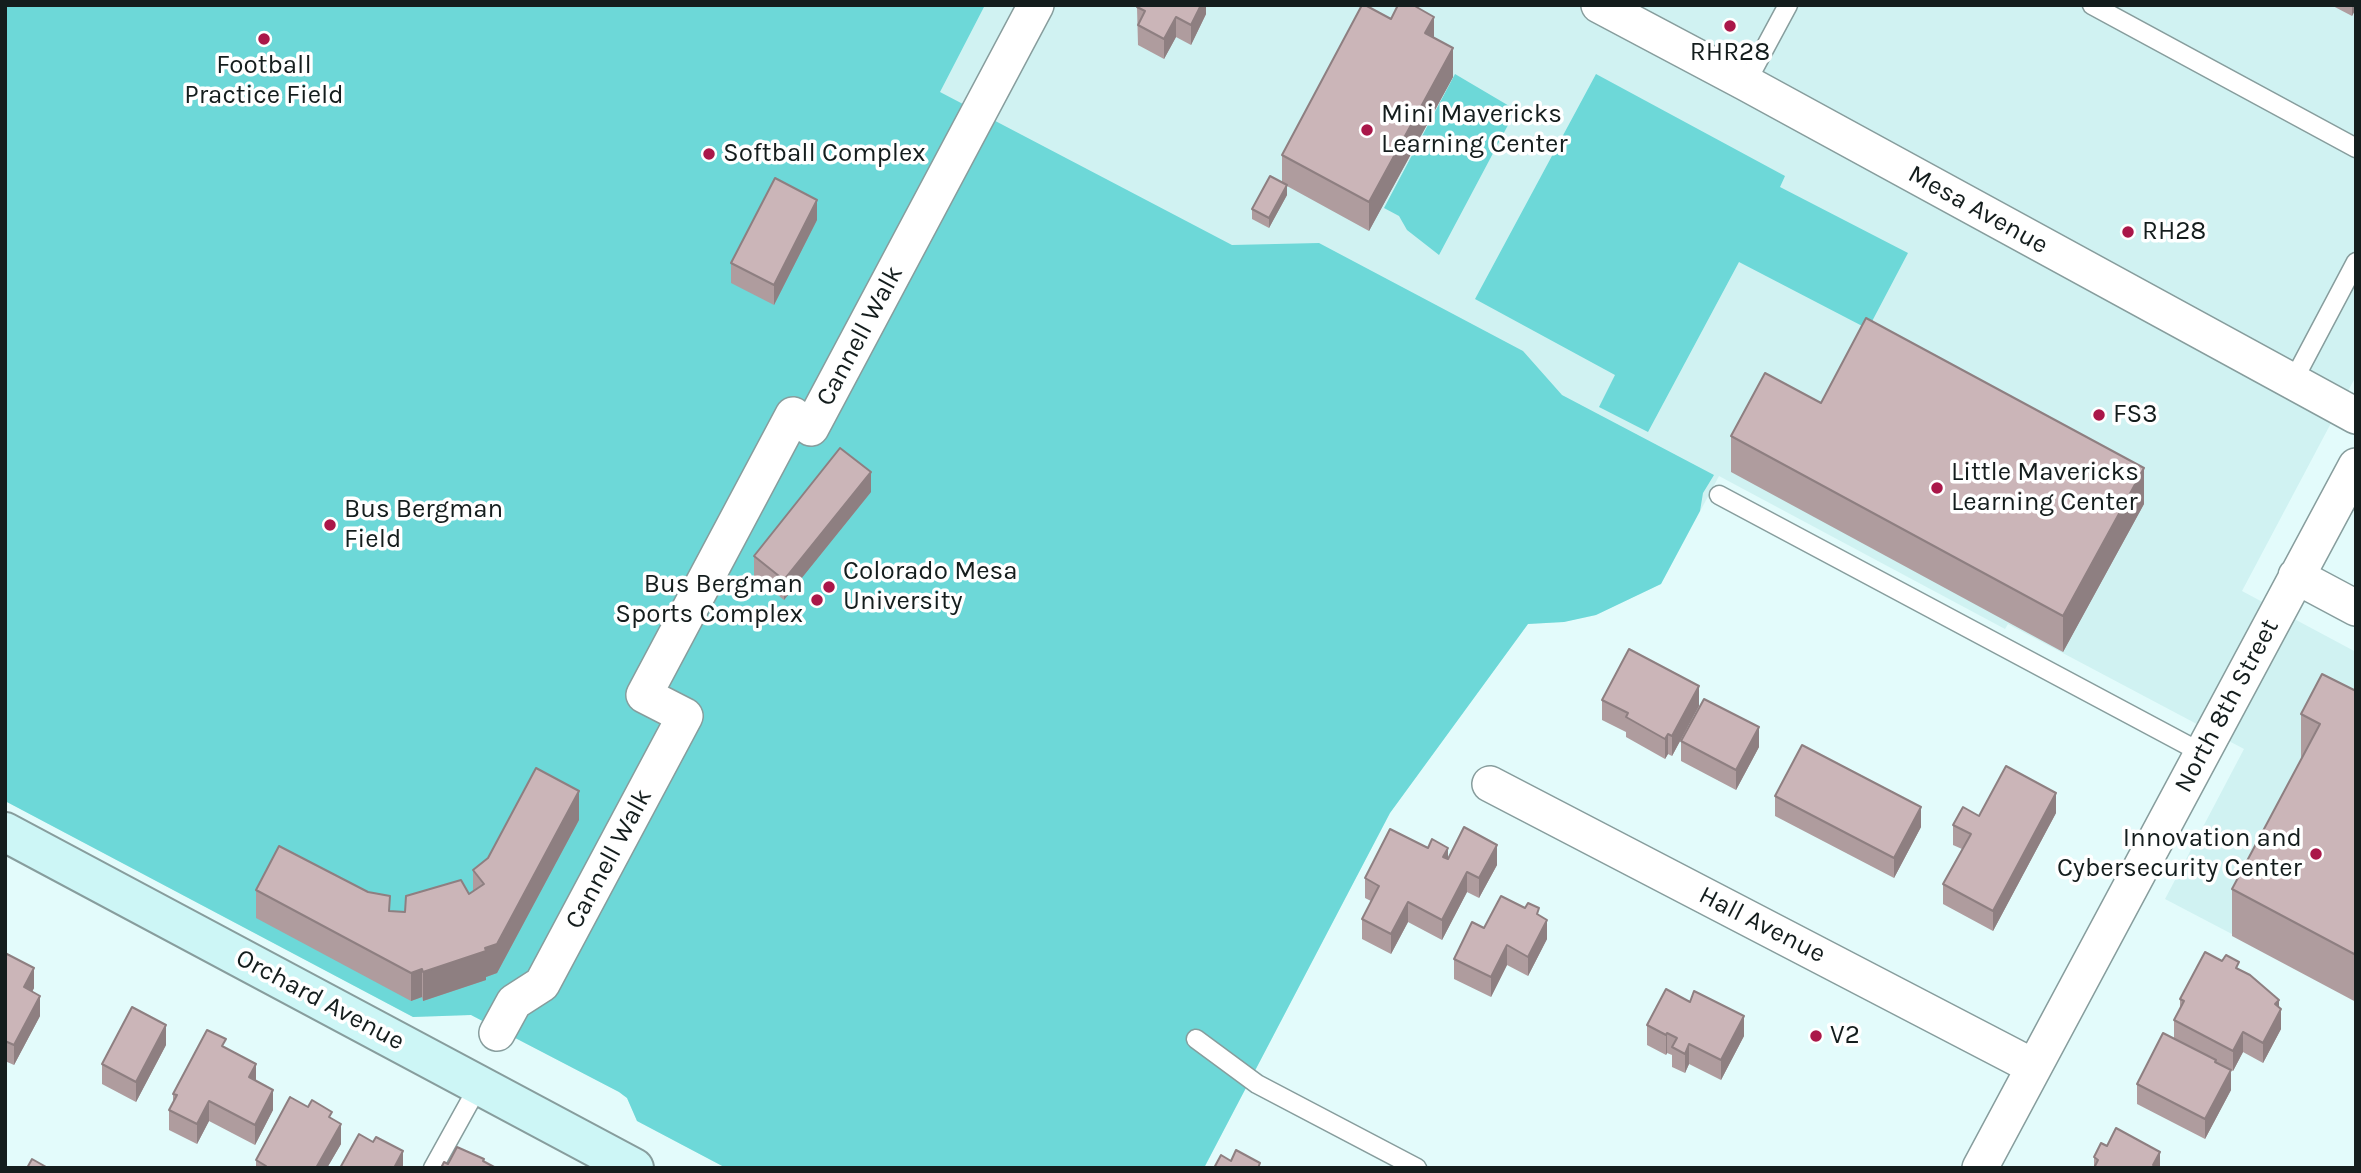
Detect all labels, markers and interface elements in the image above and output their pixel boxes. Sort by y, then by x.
marker: RHR28 [1722,18,1738,34]
marker: Football Practice Field [256,31,272,47]
place label: RHR28 [1690,37,1770,69]
place label: Football Practice Field [184,50,344,112]
place label: Mini Mavericks Learning Center [1381,99,1568,160]
marker: Mini Mavericks Learning Center [1359,122,1375,138]
place label: Softball Complex [723,138,926,170]
marker: Softball Complex [701,146,717,162]
street label: Mesa Avenue [1903,159,2053,261]
place label: RH28 [2142,216,2206,248]
marker: RH28 [2120,224,2136,240]
street label: Cannell Walk [810,261,910,411]
place label: FS3 [2113,399,2158,431]
marker: FS3 [2091,407,2107,423]
place label: Little Mavericks Learning Center [1951,457,2139,518]
marker: Little Mavericks Learning Center [1929,480,1945,496]
place label: Bus Bergman Field [344,494,503,556]
marker: Bus Bergman Field [322,517,338,533]
place label: Colorado Mesa University [843,556,1017,618]
place label: Bus Bergman Sports Complex [615,569,803,630]
marker: Colorado Mesa University [821,579,837,595]
marker: Bus Bergman Sports Complex [809,592,825,608]
street label: North 8th Street [2168,614,2286,798]
street label: Cannell Walk [559,784,659,934]
place label: Innovation and Cybersecurity Center [2057,823,2302,884]
marker: Innovation and Cybersecurity Center [2308,846,2324,862]
street label: Hall Avenue [1693,880,1831,970]
street label: Orchard Avenue [230,943,410,1057]
place label: V2 [1830,1020,1860,1052]
marker: V2 [1808,1028,1824,1044]

